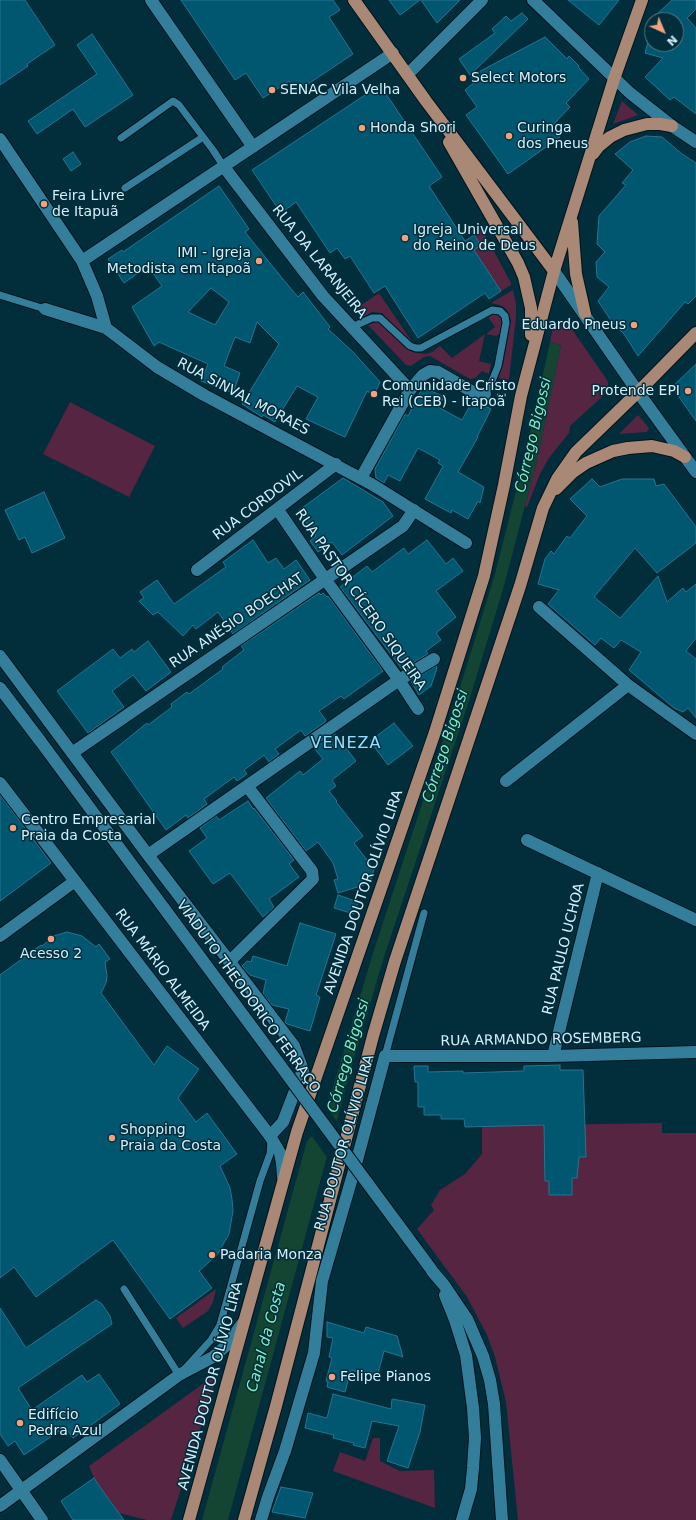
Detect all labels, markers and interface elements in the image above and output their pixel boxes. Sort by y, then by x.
north arrow [644,12,684,52]
text: N [664,32,680,48]
place label: Select Motors [471,70,566,86]
marker: Select Motors [458,73,468,83]
place label: SENAC Vila Velha [280,82,400,98]
marker: SENAC Vila Velha [267,85,277,95]
place label: Honda Shori [370,120,456,136]
place label: Curinga dos Pneus [517,120,588,152]
marker: Honda Shori [357,123,367,133]
marker: Curinga dos Pneus [504,131,514,141]
place label: Feira Livre de Itapuã [52,188,125,220]
marker: Feira Livre de Itapuã [39,199,49,209]
street label: RUA DA LARANJEIRA [268,202,370,322]
place label: Igreja Universal do Reino de Deus [413,222,536,254]
marker: Igreja Universal do Reino de Deus [400,233,410,243]
place label: IMI - Igreja Metodista em Itapoã [107,245,251,278]
marker: IMI - Igreja Metodista em Itapoã [254,256,264,266]
place label: Eduardo Pneus [522,317,626,333]
marker: Eduardo Pneus [629,320,639,330]
street label: RUA SINVAL MORAES [174,355,312,439]
water label: Córrego Bigossi [512,376,556,494]
place label: Comunidade Cristo Rei (CEB) - Itapoã [382,378,516,410]
place label: Protende EPI [591,383,680,399]
marker: Protende EPI [683,386,693,396]
marker: Comunidade Cristo Rei (CEB) - Itapoã [369,389,379,399]
street label: RUA CORDOVIL [210,466,306,544]
street label: RUA PASTOR CÍCERO SIQUEIRA [291,506,429,694]
street label: RUA ANÉSIO BOECHAT [167,570,307,672]
water label: Córrego Bigossi [419,687,473,805]
district label: VENEZA [310,734,382,754]
street label: AVENIDA DOUTOR OLÍVIO LIRA [321,788,407,996]
place label: Centro Empresarial Praia da Costa [21,812,156,844]
marker: Centro Empresarial Praia da Costa [8,823,18,833]
street label: RUA PAULO UCHOA [540,881,588,1017]
street label: VIADUTO THEODORICO FERRAÇO [172,897,324,1097]
street label: RUA MÁRIO ALMEIDA [111,906,213,1034]
marker: Acesso 2 [46,934,56,944]
place label: Acesso 2 [20,946,82,962]
water label: Córrego Bigossi [324,997,374,1115]
street label: RUA ARMANDO ROSEMBERG [440,1030,642,1050]
street label: RUA DOUTOR OLÍVIO LIRA [312,1053,378,1233]
place label: Shopping Praia da Costa [120,1122,221,1154]
marker: Shopping Praia da Costa [107,1133,117,1143]
place label: Padaria Monza [220,1247,322,1263]
marker: Padaria Monza [207,1250,217,1260]
street label: AVENIDA DOUTOR OLÍVIO LIRA [175,1280,247,1492]
water label: Canal da Costa [244,1280,290,1394]
place label: Felipe Pianos [340,1369,431,1385]
marker: Felipe Pianos [327,1372,337,1382]
place label: Edifício Pedra Azul [28,1407,102,1440]
marker: Edifício Pedra Azul [15,1418,25,1428]

